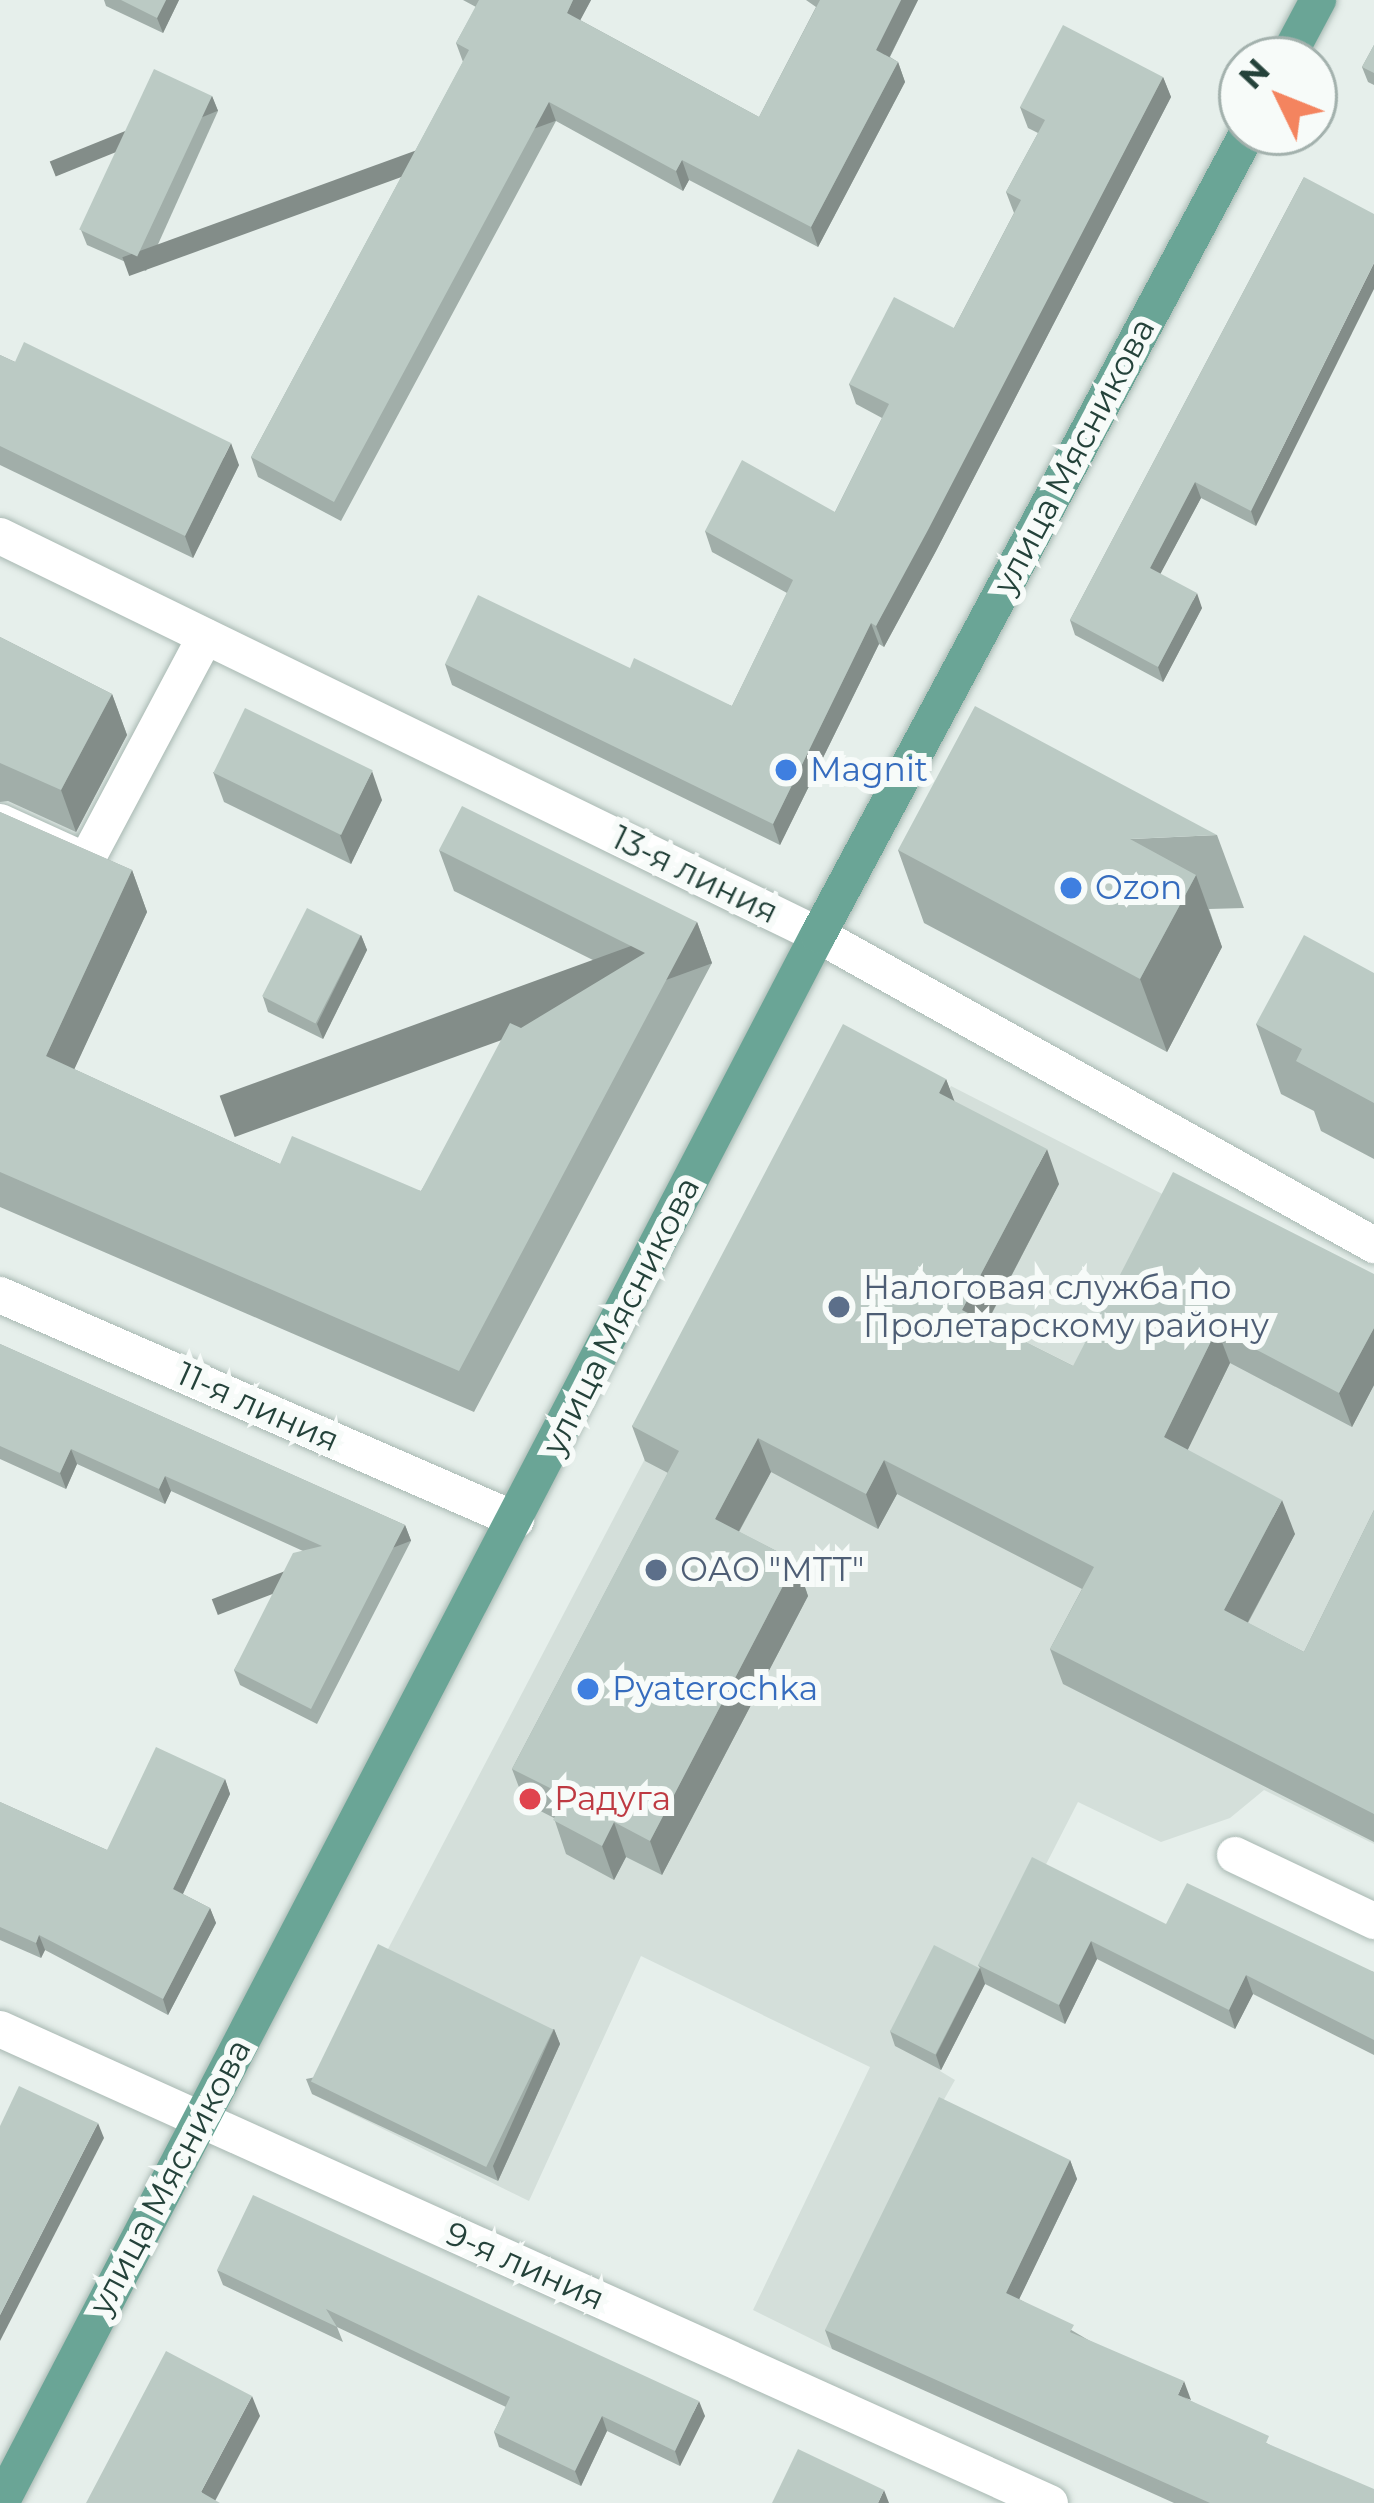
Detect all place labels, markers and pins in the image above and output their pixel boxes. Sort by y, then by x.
place label: Magnit [810,750,928,790]
marker: Magnit [773,757,799,783]
place label: Ozon [1095,868,1182,908]
marker: Ozon [1058,875,1084,901]
place label: Налоговая служба по Пролетарскому району [863,1268,1269,1346]
marker: Налоговая служба по Пролетарскому району [826,1294,852,1320]
place label: ОАО "МТТ" [680,1550,864,1590]
marker: ОАО "МТТ" [643,1557,669,1583]
place label: Pyaterochka [612,1669,818,1709]
marker: Pyaterochka [575,1676,601,1702]
place label: Радуга [554,1779,671,1819]
marker: Радуга [517,1786,543,1812]

